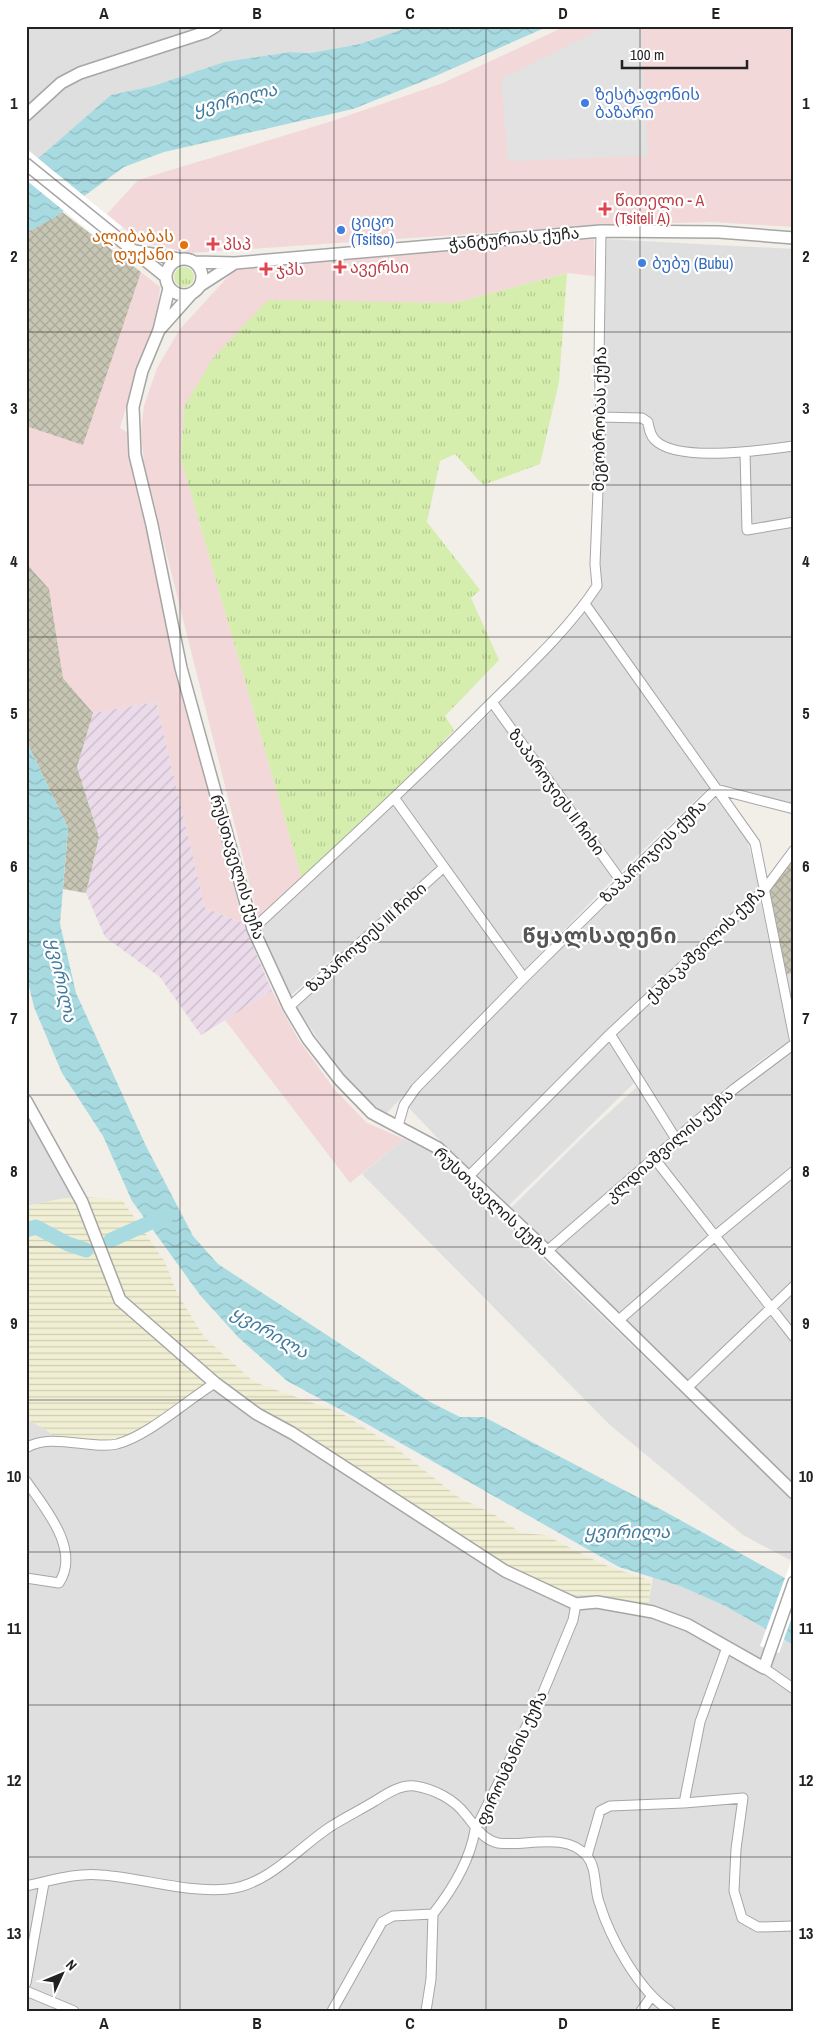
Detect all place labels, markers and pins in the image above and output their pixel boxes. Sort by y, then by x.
place label: ზესტაფონის ბაზარი [595,83,700,123]
marker: ზესტაფონის ბაზარი [579,97,591,109]
place label: წითელი - A (Tsiteli A) [615,189,704,229]
marker: წითელი - A (Tsiteli A) [599,203,611,215]
place label: ციცო (Tsitso) [351,210,394,250]
marker: ციცო (Tsitso) [335,224,347,236]
place label: ალიბაბას დუქანი [92,225,174,265]
place label: პსპ [223,233,251,255]
marker: პსპ [207,238,219,250]
marker: ალიბაბას დუქანი [178,239,190,251]
place label: ბუბუ (Bubu) [652,252,733,274]
place label: ავერსი [350,256,409,278]
marker: ბუბუ (Bubu) [636,257,648,269]
place label: ჯპს [276,258,304,280]
marker: ავერსი [334,261,346,273]
marker: ჯპს [260,263,272,275]

